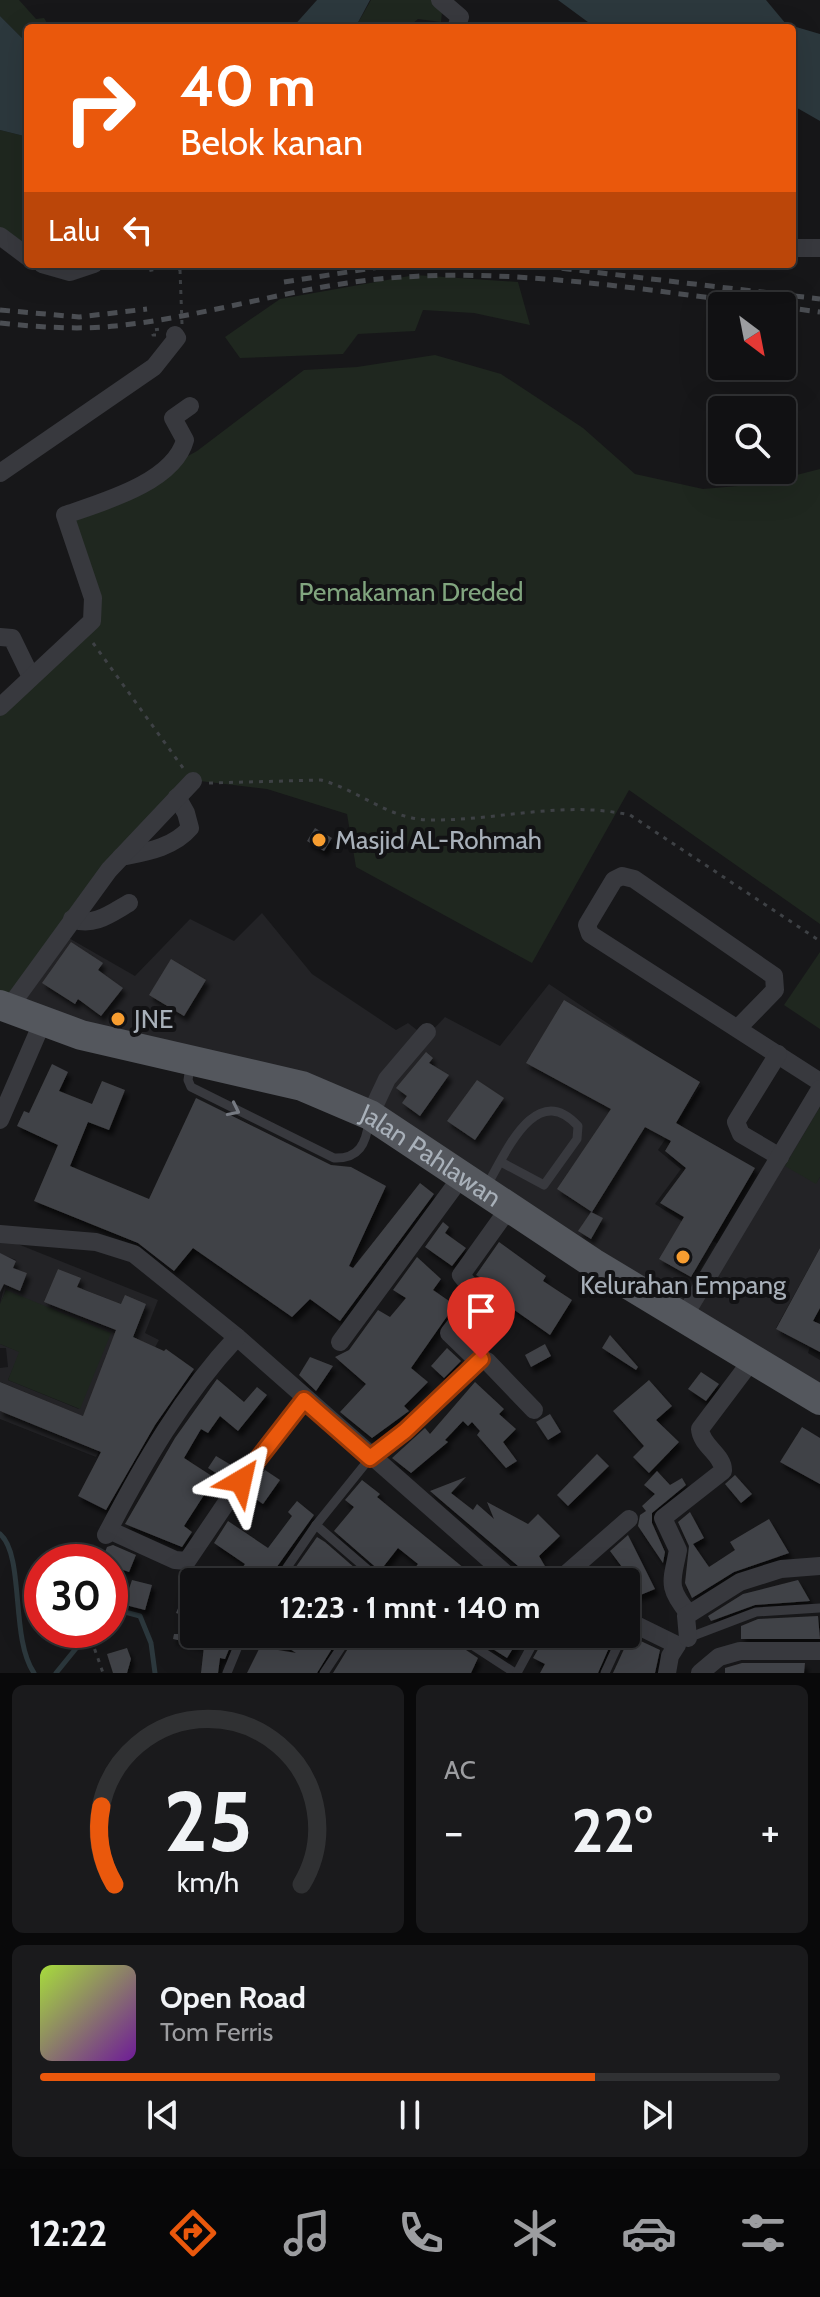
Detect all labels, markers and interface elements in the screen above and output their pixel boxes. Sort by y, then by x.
text: 40 m [180,52,316,120]
icon: right [48,56,152,160]
text: Belok kanan [180,120,363,164]
icon: left [116,208,160,252]
text: Lalu [48,212,100,249]
north arrow [708,292,796,380]
map controls [708,292,796,484]
button: search [708,396,796,484]
park label: Pemakaman Dreded [299,576,523,608]
place label: Masjid AL-Rohmah [335,824,542,856]
marker: Masjid AL-Rohmah [310,831,328,849]
place label: JNE [133,1003,173,1035]
marker: JNE [109,1010,127,1028]
street label: Jalan Pahlawan [355,1097,508,1214]
one-way arrow [226,1100,241,1116]
marker: Kelurahan Empang [674,1248,692,1266]
place label: Kelurahan Empang [580,1269,787,1301]
pin [447,1277,515,1359]
icon: arrive [459,1289,503,1333]
position arrow [199,1439,283,1523]
speed limit sign: 30 [24,1544,128,1648]
text: 12:23 · 1 mnt · 140 m [280,1589,540,1626]
text: AC [444,1754,476,1786]
text: 25 [164,1771,252,1872]
text: 22° [572,1794,652,1867]
text: − [444,1805,463,1858]
text: + [761,1805,780,1858]
text: km/h [177,1864,239,1899]
text: Open Road [160,1979,306,2016]
text: Tom Ferris [160,2016,273,2048]
icon: previous [141,2093,185,2137]
icon: pause [388,2093,432,2137]
icon: next [635,2093,679,2137]
icon: directions [165,2205,221,2261]
icon: music [279,2205,335,2261]
icon: phone [393,2205,449,2261]
icon: climate [507,2205,563,2261]
icon: car [621,2205,677,2261]
icon: filters [735,2205,791,2261]
text: 12:22 [29,2211,107,2255]

